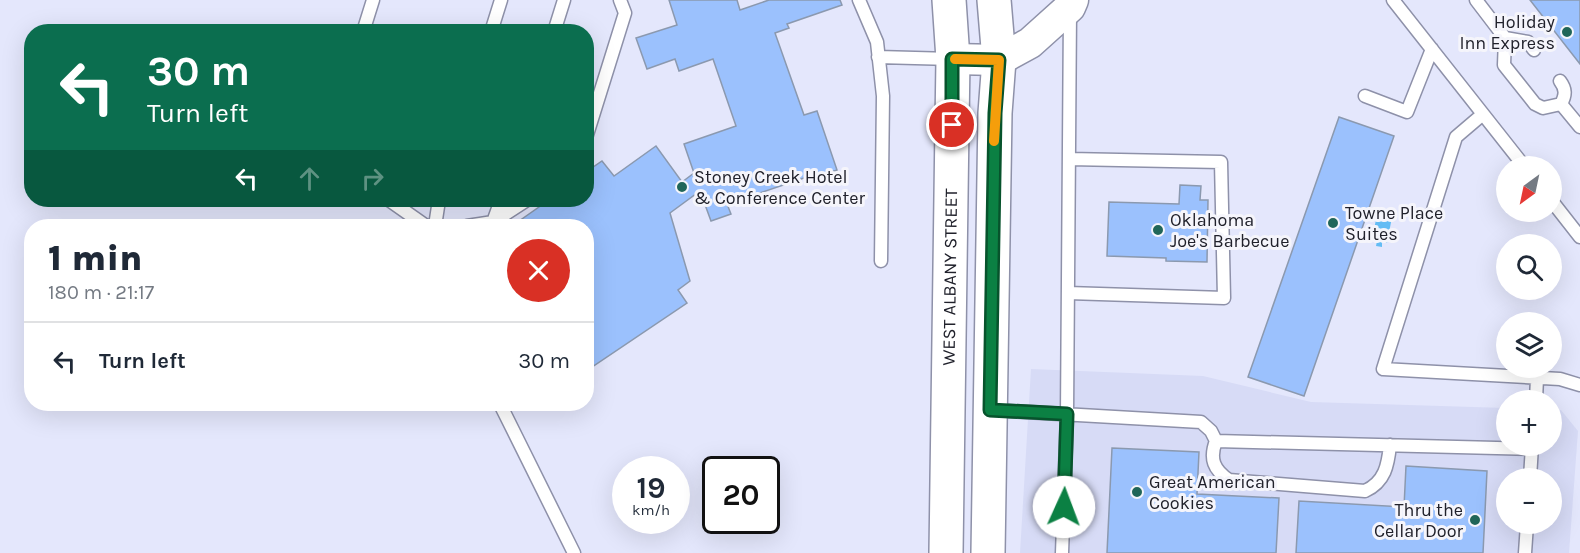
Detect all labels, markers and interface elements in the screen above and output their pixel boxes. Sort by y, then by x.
place label: Holiday Inn Express [1459,11,1556,54]
marker: Holiday Inn Express [1560,25,1574,39]
text: 30 m [147,46,250,96]
icon: left [48,48,126,126]
text: Turn left [147,97,248,129]
pin [926,99,977,150]
icon: arrive [935,108,968,141]
north arrow [1496,156,1562,222]
map controls [1496,156,1562,534]
icon: left [230,162,263,195]
icon: ahead [293,162,326,195]
icon: right [356,162,389,195]
place label: Stoney Creek Hotel & Conference Center [694,166,865,209]
marker: Stoney Creek Hotel & Conference Center [675,180,689,194]
street label: WEST ALBANY STREET [938,188,962,366]
place label: Towne Place Suites [1345,202,1443,245]
place label: Oklahoma Joe's Barbecue [1170,209,1289,252]
marker: Towne Place Suites [1326,216,1340,230]
marker: Oklahoma Joe's Barbecue [1151,223,1165,237]
button: search [1496,234,1562,300]
text: 1 min [48,237,142,279]
button: close [507,239,570,302]
text: 180 m · 21:17 [48,281,154,304]
button: layers [1496,312,1562,378]
icon: left [48,345,81,378]
text: Turn left [99,348,186,374]
text: 30 m [518,348,570,374]
button: + [1496,390,1562,456]
speed limit sign: 20 [702,456,780,534]
button: − [1496,468,1562,534]
text: 19 [636,470,665,506]
place label: Great American Cookies [1149,471,1276,514]
position arrow [1032,475,1096,539]
marker: Great American Cookies [1130,485,1144,499]
place label: Thru the Cellar Door [1374,499,1463,542]
text: km/h [632,501,670,519]
marker: Thru the Cellar Door [1468,513,1482,527]

